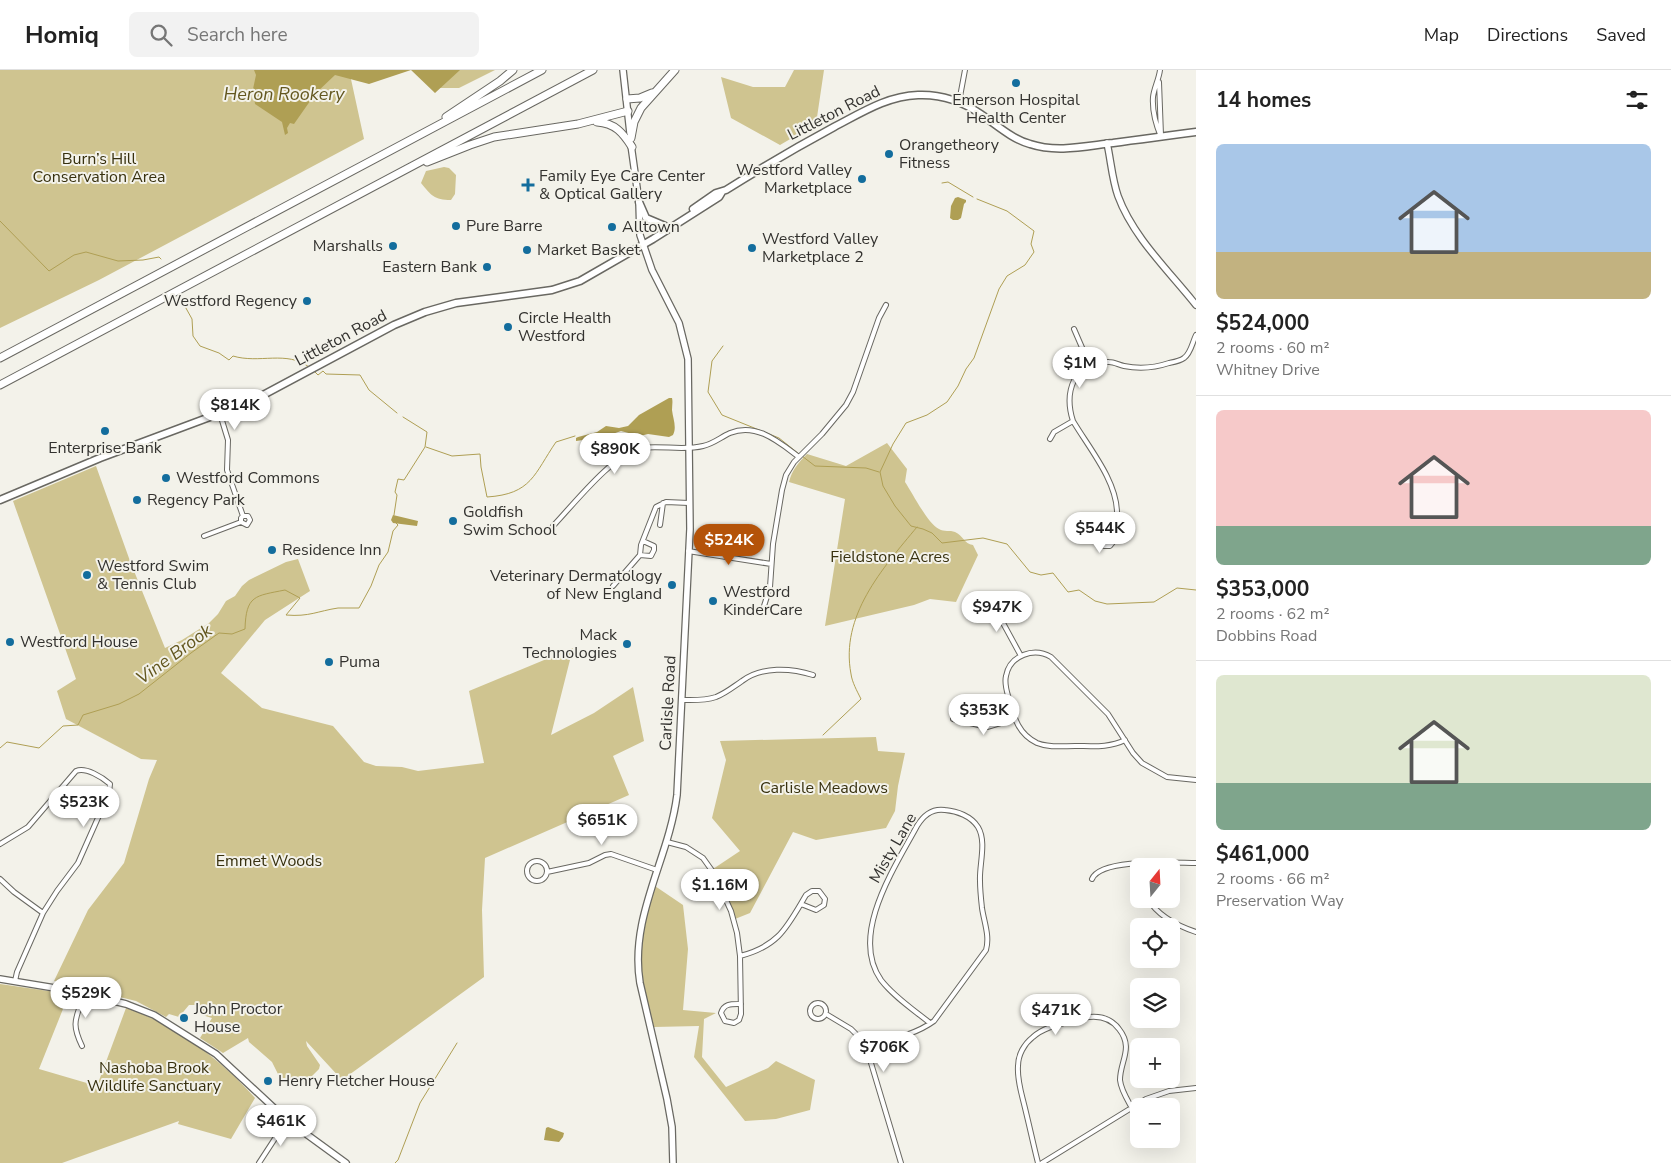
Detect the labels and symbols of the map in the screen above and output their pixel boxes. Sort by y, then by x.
marker: Emerson Hospital Health Center [1010,77,1022,89]
street label: Littleton Road [784,80,884,146]
water label: Heron Rookery [224,82,345,106]
place label: Emerson Hospital Health Center [952,89,1080,129]
place label: Orangetheory Fitness [899,134,1000,174]
park label: Burn’s Hill Conservation Area [33,148,165,188]
marker: Orangetheory Fitness [883,148,895,160]
place label: Westford Valley Marketplace [736,159,853,199]
place label: Family Eye Care Center & Optical Gallery [539,165,705,205]
marker: Westford Valley Marketplace [856,173,868,185]
marker: Family Eye Care Center & Optical Gallery [521,178,535,192]
place label: Pure Barre [466,215,542,237]
place label: Alltown [622,216,680,238]
marker: Pure Barre [450,220,462,232]
marker: Alltown [606,221,618,233]
place label: Westford Valley Marketplace 2 [762,228,879,268]
place label: Marshalls [313,235,383,257]
place label: Market Basket [537,239,640,261]
marker: Marshalls [387,240,399,252]
marker: Westford Valley Marketplace 2 [746,242,758,254]
marker: Market Basket [521,244,533,256]
place label: Eastern Bank [382,256,478,278]
marker: Eastern Bank [481,261,493,273]
place label: Westford Regency [164,290,298,312]
marker: Westford Regency [301,295,313,307]
street label: Littleton Road [291,304,391,372]
place label: Circle Health Westford [518,307,611,347]
marker: Circle Health Westford [502,321,514,333]
pin: $1M [1056,346,1104,389]
pin: $814K [200,388,270,431]
marker: Enterprise Bank [99,425,111,437]
pin: $890K [580,432,650,475]
place label: Enterprise Bank [48,437,163,459]
place label: Westford Commons [176,467,320,489]
marker: Westford Commons [160,472,172,484]
place label: Regency Park [147,489,246,511]
marker: Regency Park [131,494,143,506]
place label: Goldfish Swim School [463,501,557,541]
pin: $544K [1065,512,1135,554]
marker: Goldfish Swim School [447,515,459,527]
pin: $524K [694,524,764,566]
place label: Residence Inn [282,539,382,561]
marker: Residence Inn [266,544,278,556]
park label: Fieldstone Acres [830,546,950,568]
place label: Westford Swim & Tennis Club [97,555,209,595]
place label: Veterinary Dermatology of New England [489,565,663,605]
marker: Westford Swim & Tennis Club [81,569,93,581]
marker: Veterinary Dermatology of New England [666,579,678,591]
place label: Westford KinderCare [723,581,803,621]
pin: $947K [962,590,1032,633]
marker: Westford KinderCare [707,595,719,607]
water label: Vine Brook [131,618,218,690]
place label: Mack Technologies [523,624,618,664]
place label: Westford House [20,631,138,653]
marker: Westford House [4,636,16,648]
marker: Mack Technologies [621,638,633,650]
place label: Puma [339,651,380,673]
street label: Carlisle Road [655,655,681,751]
marker: Puma [323,656,335,668]
pin: $353K [949,694,1019,736]
park label: Carlisle Meadows [760,777,888,799]
pin: $523K [49,786,119,828]
pin: $651K [567,804,637,846]
street label: Misty Lane [864,809,922,887]
park label: Emmet Woods [216,850,322,872]
north arrow [1130,858,1180,908]
pin: $1.16M [679,868,761,911]
pin: $529K [51,976,121,1019]
pin: $471K [1021,994,1091,1036]
place label: John Proctor House [193,998,283,1038]
marker: John Proctor House [178,1012,190,1024]
pin: $706K [849,1030,919,1073]
park label: Nashoba Brook Wildlife Sanctuary [87,1057,222,1097]
place label: Henry Fletcher House [278,1070,435,1092]
marker: Henry Fletcher House [262,1075,274,1087]
pin: $461K [246,1104,316,1147]

